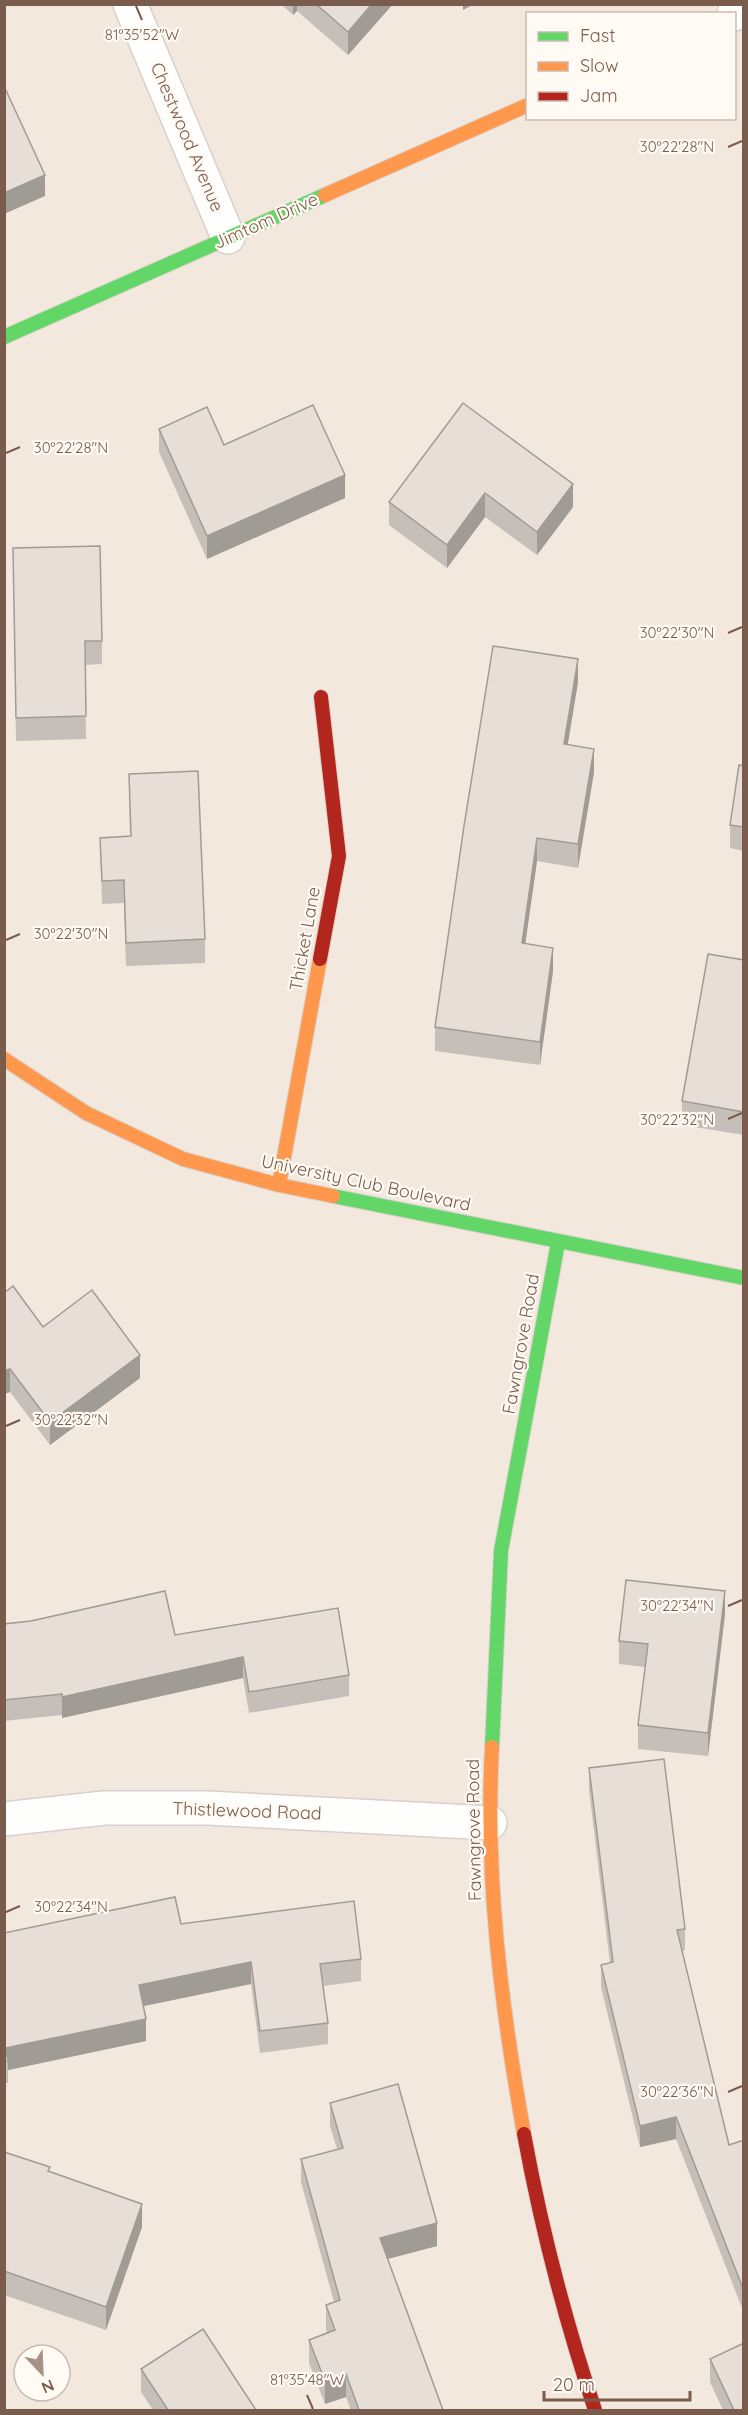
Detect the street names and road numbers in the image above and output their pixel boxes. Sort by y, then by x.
street label: Chestwood Avenue [146,59,229,215]
street label: Jimtom Drive [210,187,322,254]
street label: Thicket Lane [284,885,325,993]
street label: University Club Boulevard [259,1149,473,1216]
street label: Fawngrove Road [497,1272,544,1416]
street label: Fawngrove Road [461,1759,486,1901]
street label: Thistlewood Road [172,1796,322,1825]

